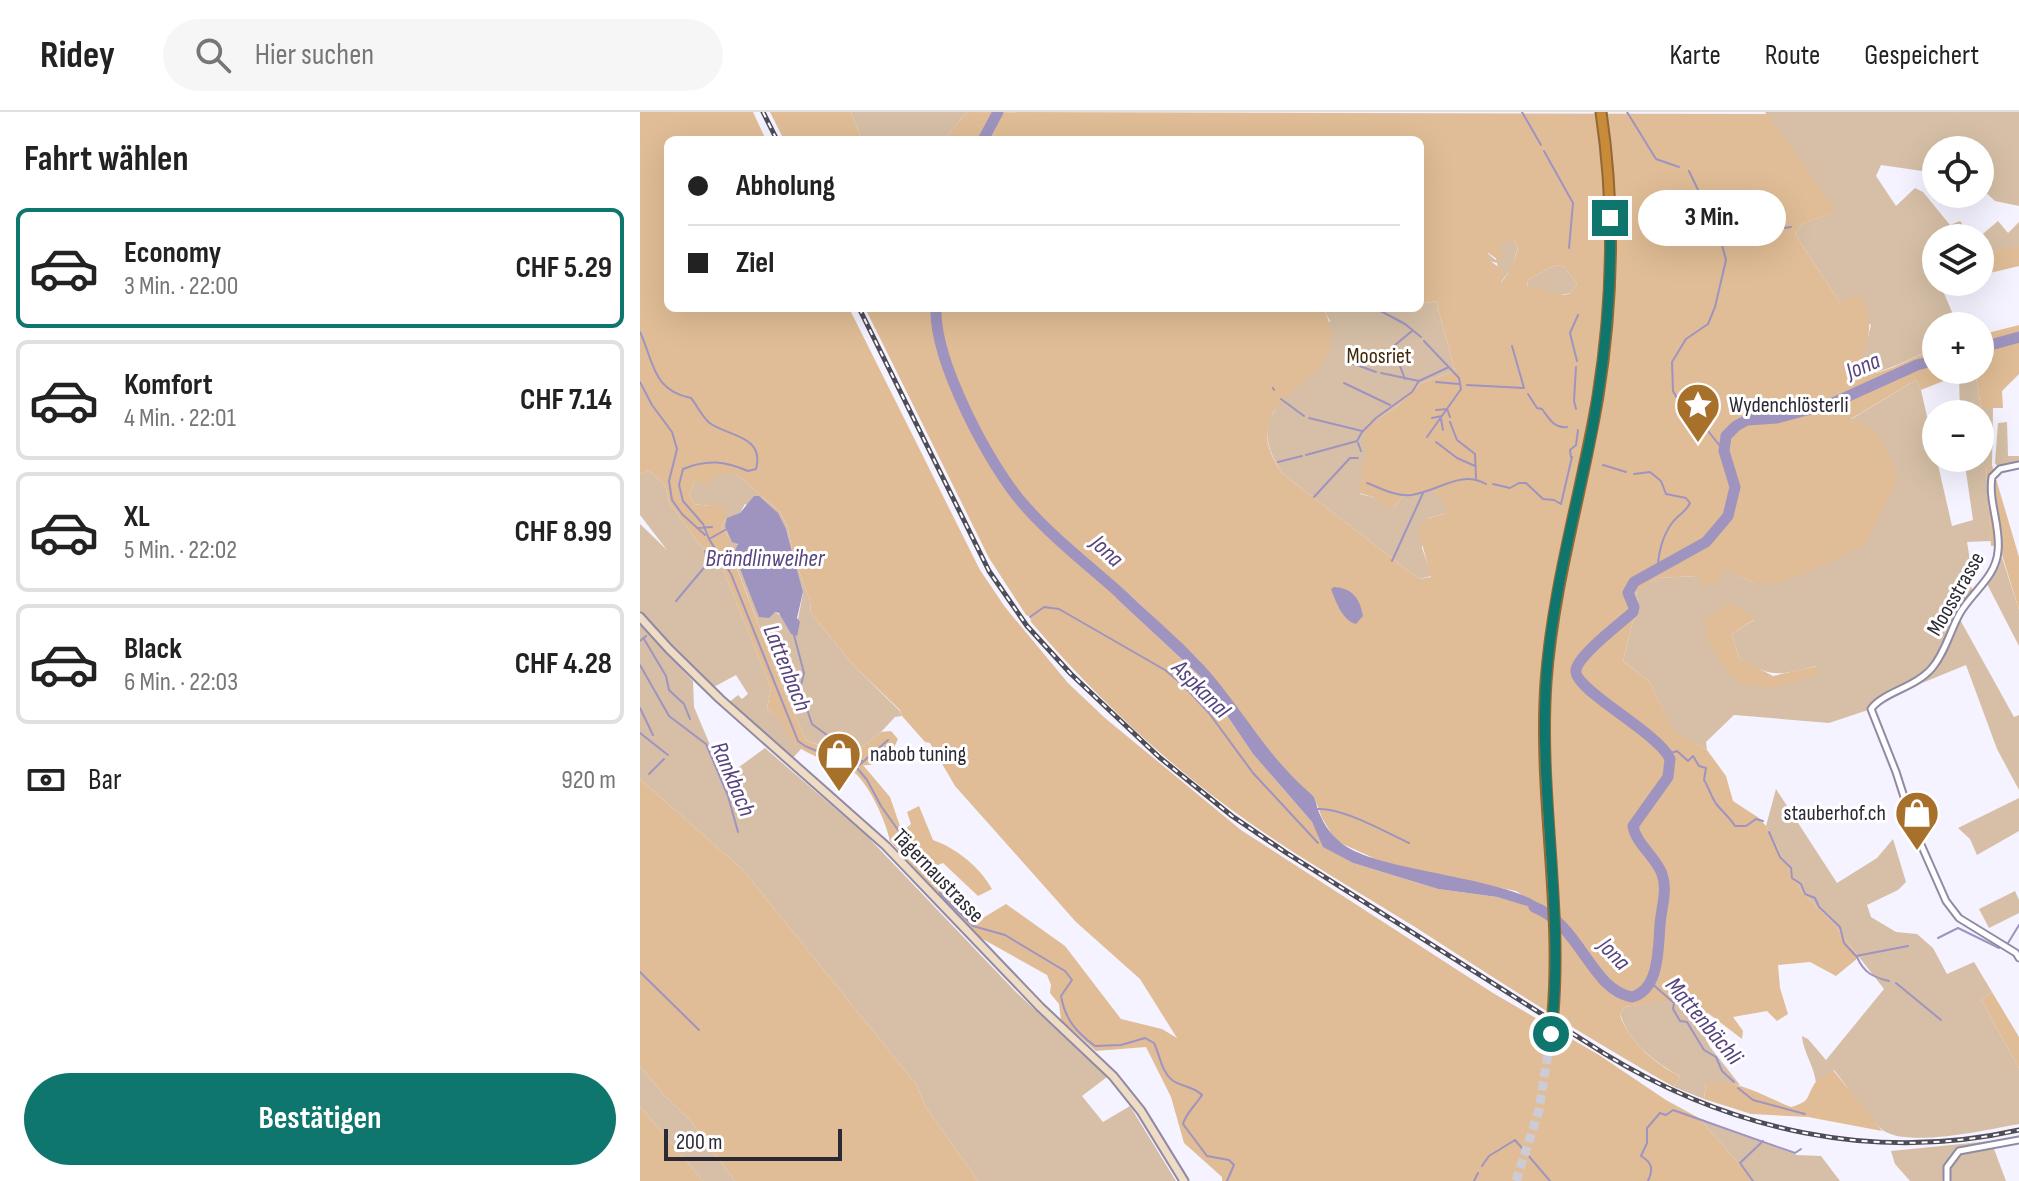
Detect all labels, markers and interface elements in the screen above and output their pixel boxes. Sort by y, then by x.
search box [163,19,723,91]
text: Ridey [40,33,115,78]
icon: search [191,33,235,77]
text: Hier suchen [255,37,374,73]
text: Karte [1670,39,1721,72]
text: Route [1765,39,1820,72]
text: Gespeichert [1864,39,1979,72]
map controls [1922,136,1994,472]
button: locate [1922,136,1994,208]
text: Fahrt wählen [24,138,188,181]
text: Abholung [736,168,835,204]
callout: 3 Min. [1638,190,1786,246]
route end [1592,200,1628,236]
text: 3 Min. [1685,202,1739,233]
button: layers [1922,224,1994,296]
icon: car [28,232,100,304]
text: Economy [124,235,221,271]
text: Ziel [736,245,774,281]
text: CHF 5.29 [515,250,612,286]
text: 3 Min. · 22:00 [124,271,238,302]
button: + [1922,312,1994,384]
park label: Moosriet [1346,343,1412,370]
water label: Jona [1840,346,1885,387]
icon: car [28,364,100,436]
text: Komfort [124,367,213,403]
place icon: Wydenchlösterli [1674,381,1722,444]
text: CHF 7.14 [520,382,612,418]
place label: Wydenchlösterli [1729,392,1849,419]
button: − [1922,400,1994,472]
text: 4 Min. · 22:01 [124,403,236,434]
icon: car [28,496,100,568]
text: XL [124,499,150,535]
text: CHF 8.99 [514,514,612,550]
water label: Jona [1083,527,1130,574]
text: 5 Min. · 22:02 [124,535,237,566]
water label: Brändlinweiher [706,544,826,573]
street label: Moosstrasse [1921,547,1991,641]
water label: Lattenbach [757,621,817,715]
icon: car [28,628,100,700]
text: Black [124,631,182,667]
text: CHF 4.28 [515,646,612,682]
water label: Aspkanal [1165,653,1237,725]
text: 6 Min. · 22:03 [124,667,238,698]
shop icon: nabob tuning [815,730,863,793]
water label: Rankbach [704,737,762,821]
place label: nabob tuning [870,741,966,768]
icon: cash [24,758,68,802]
text: Bar [88,762,122,798]
text: 920 m [561,765,616,796]
shop icon: stauberhof.ch [1893,789,1941,852]
place label: stauberhof.ch [1784,800,1886,827]
street label: Tägernaustrasse [886,823,990,929]
water label: Jona [1590,930,1637,977]
water label: Mattenbächli [1659,971,1749,1071]
route start [1533,1016,1569,1052]
button: Bestätigen [24,1073,616,1165]
scale bar [664,1125,842,1161]
text: 200 m [676,1129,722,1156]

